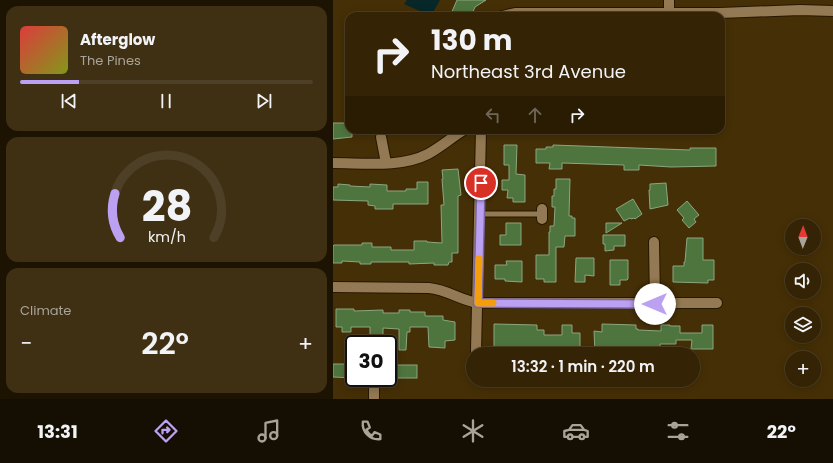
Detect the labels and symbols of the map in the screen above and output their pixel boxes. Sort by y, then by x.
pin [464,166,498,200]
north arrow [785,219,821,255]
position arrow [634,283,676,325]
speed limit sign: 30 [345,335,397,387]

